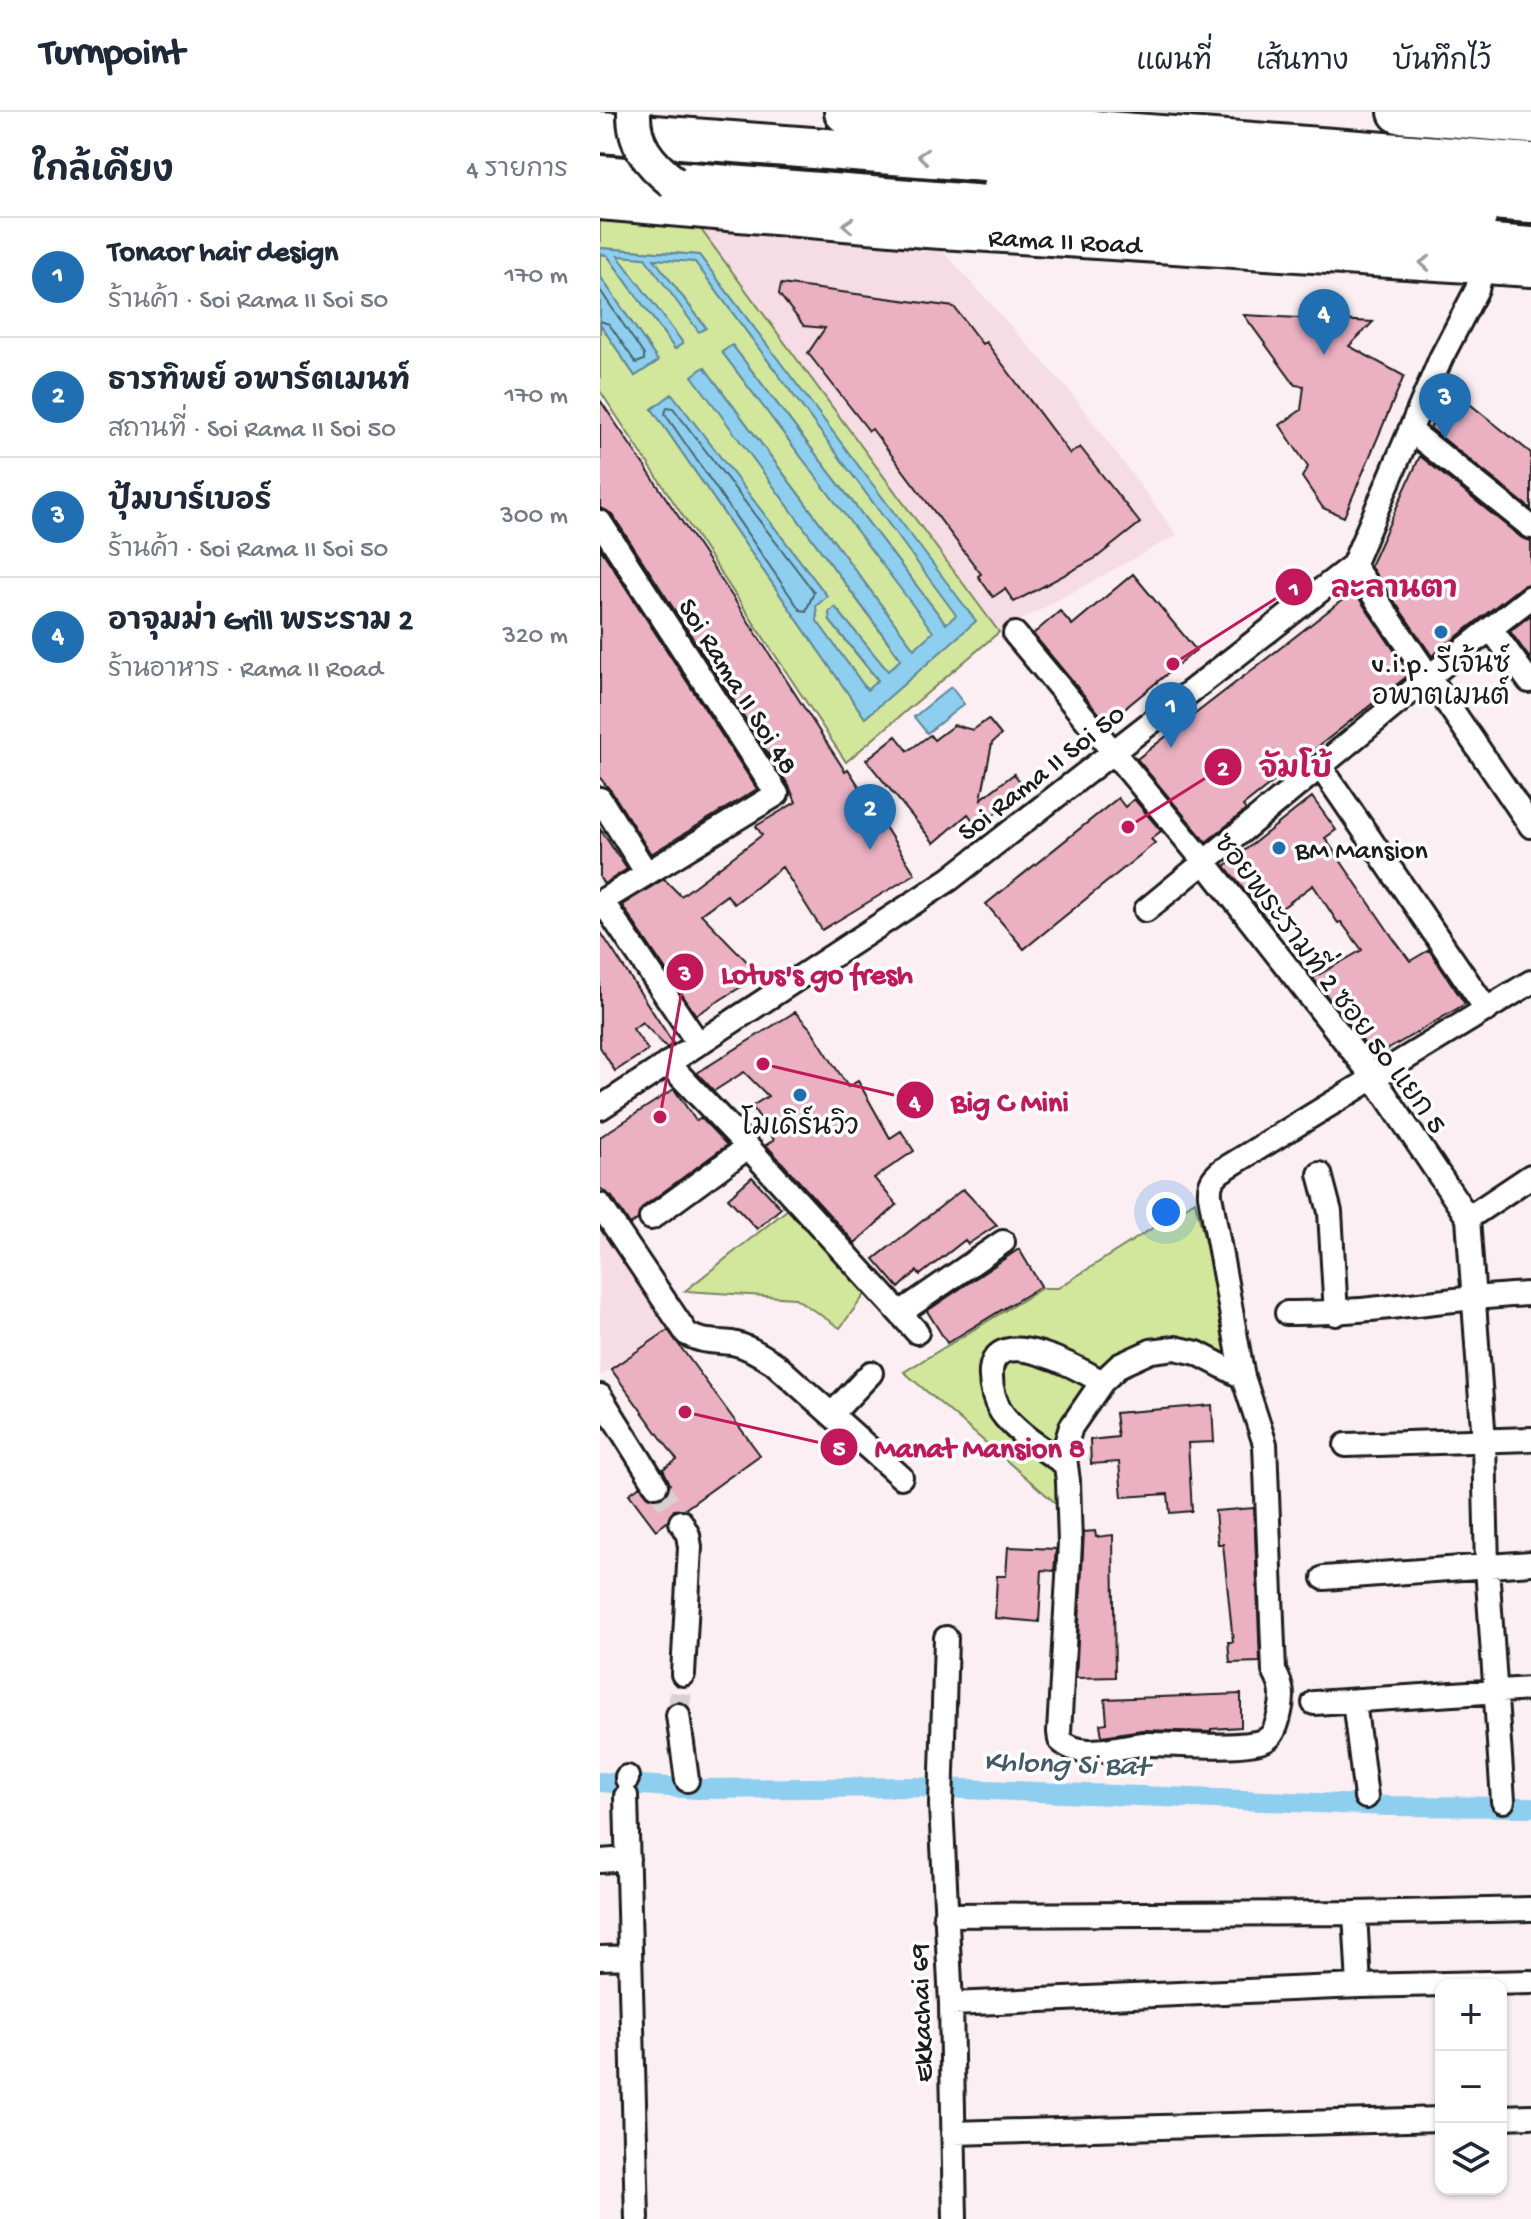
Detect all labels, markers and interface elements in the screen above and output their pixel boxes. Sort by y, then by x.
text: Turnpoint [40,33,184,77]
text: แผนที่ [1136,47,1212,80]
text: เส้นทาง [1256,47,1349,80]
text: บันทึกไว้ [1393,47,1491,80]
one-way arrow [916,148,929,165]
text: ใกล้เคียง [32,154,174,194]
text: 4 รายการ [466,156,568,187]
one-way arrow [841,217,854,234]
street label: Rama II Road [987,223,1145,264]
text: Tonaor hair design [108,237,338,272]
one-way arrow [1418,255,1431,272]
text: 1 [53,262,63,293]
text: 170 m [505,262,568,293]
text: ร้านค้า · Soi Rama II Soi 50 [108,287,388,318]
pin: 4 [1298,289,1350,355]
text: ธารทิพย์ อพาร์ตเมนท์ [108,366,410,401]
pin: 3 [1419,373,1471,439]
text: 2 [52,382,64,413]
text: 170 m [505,382,568,413]
text: สถานที่ · Soi Rama II Soi 50 [108,416,396,447]
text: ปุ้มบาร์เบอร์ [108,486,271,521]
text: 3 [51,502,65,533]
text: 300 m [500,502,568,533]
text: ร้านค้า · Soi Rama II Soi 50 [108,536,388,567]
callout: ละลานตา [1274,560,1473,614]
text: ละลานตา [1331,574,1457,609]
text: 1 [1288,576,1299,605]
street label: Soi Rama II Soi 48 [669,593,804,782]
text: อาจุมม่า Grill พระราม 2 [108,606,413,641]
text: 4 [52,622,64,653]
text: 320 m [502,622,568,653]
marker: v.i.p. รีเจ้นซ์ อพาตเมนต์ [1432,623,1450,641]
place label: v.i.p. รีเจ้นซ์ อพาตเมนต์ [1371,643,1511,715]
text: ร้านอาหาร · Rama II Road [108,656,383,687]
pin: 1 [1145,682,1197,748]
street label: Soi Rama II Soi 50 [952,699,1133,850]
callout: จัมโบ้ [1203,740,1348,794]
text: จัมโบ้ [1258,747,1333,789]
text: 2 [1217,756,1229,785]
pin: 2 [844,784,896,850]
street label: ซอยพระรามที่ 2 ซอย 50 แยก 5 [1205,820,1463,1141]
place label: BM Mansion [1294,836,1429,869]
marker: BM Mansion [1270,839,1288,857]
callout: Lotus's go fresh [665,945,929,999]
text: Lotus's go fresh [721,960,913,995]
text: 3 [678,961,691,990]
callout: Big C Mini [895,1073,1084,1127]
marker: โมเดิร์นวิว [791,1086,809,1104]
text: Big C Mini [950,1088,1069,1123]
text: 4 [908,1090,921,1119]
place label: โมเดิร์นวิว [741,1105,859,1145]
your location [1146,1192,1186,1232]
callout: Manat Mansion 8 [819,1420,1102,1474]
text: Manat Mansion 8 [875,1434,1085,1469]
text: 5 [833,1436,846,1465]
water label: Khlong Si Bat [983,1746,1154,1787]
street label: Ekkachai 69 [905,1943,942,2083]
map controls [1435,1979,1507,2195]
button: + [1435,1979,1507,2051]
button: − [1435,2051,1507,2123]
button: layers [1435,2123,1507,2195]

